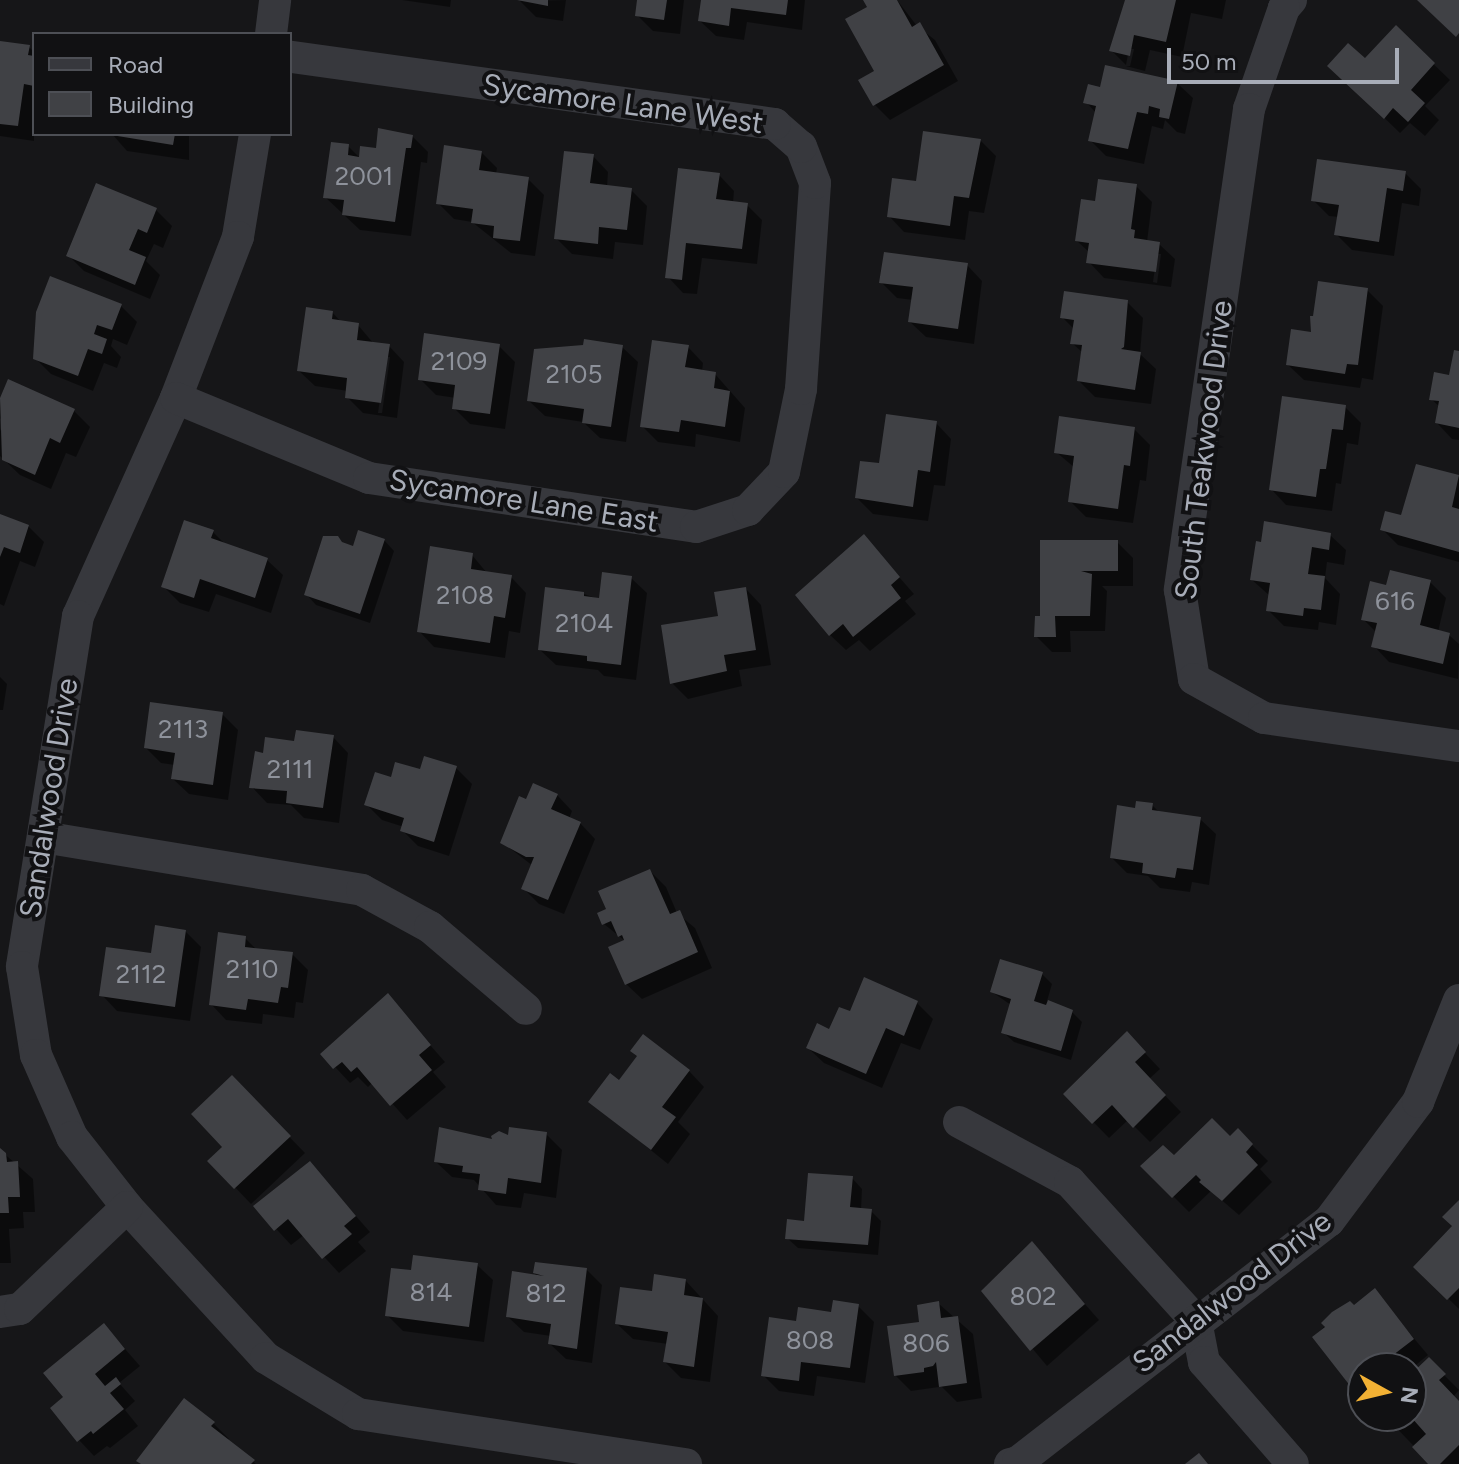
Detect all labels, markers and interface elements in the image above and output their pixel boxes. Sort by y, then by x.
legend [32,32,292,136]
scale bar [1171,32,1403,82]
text: 50 m [1181,47,1237,76]
text: Road [108,50,163,79]
street label: Sycamore Lane West [480,66,766,142]
text: Building [108,90,194,119]
house number: 2001 [335,161,393,193]
street label: South Teakwood Drive [1168,298,1240,602]
house number: 2109 [431,346,487,378]
house number: 2105 [546,359,602,391]
street label: Sycamore Lane East [387,462,661,540]
house number: 2108 [436,580,494,612]
house number: 616 [1375,586,1415,618]
house number: 2104 [555,608,613,640]
street label: Sandalwood Drive [12,676,86,920]
house number: 2113 [158,714,208,746]
house number: 2111 [267,754,313,786]
house number: 2110 [226,954,278,986]
house number: 2112 [116,959,166,991]
street label: Sandalwood Drive [1125,1203,1339,1381]
house number: 814 [410,1277,452,1309]
house number: 812 [525,1278,567,1310]
house number: 802 [1009,1281,1057,1313]
house number: 808 [786,1325,834,1357]
house number: 806 [902,1328,950,1360]
north arrow [1347,1352,1427,1432]
text: N [1395,1385,1424,1405]

